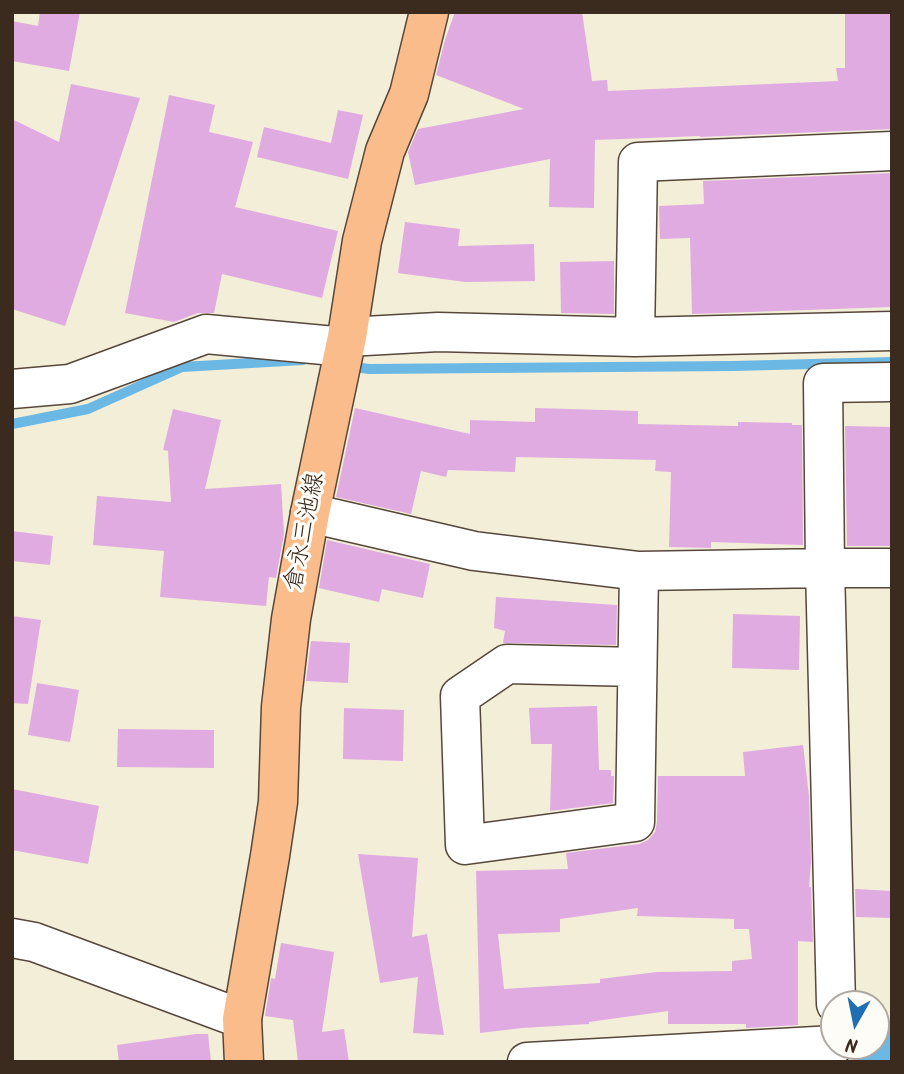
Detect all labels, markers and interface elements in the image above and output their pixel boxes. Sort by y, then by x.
street label: 倉永三池線 [281,470,333,594]
north arrow [820,990,890,1060]
text: N [844,1028,860,1060]

